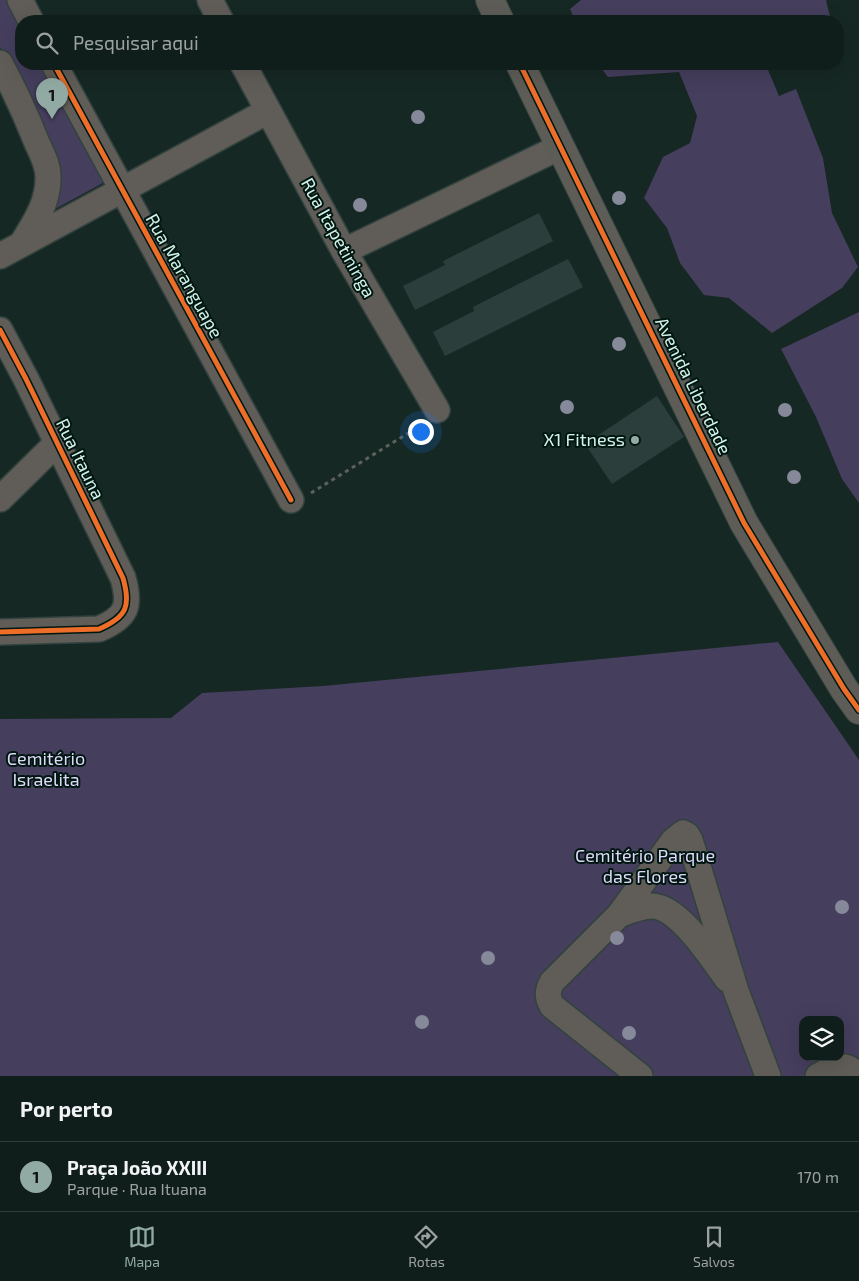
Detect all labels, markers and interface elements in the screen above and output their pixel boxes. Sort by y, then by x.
search box [15,15,844,70]
icon: search [33,29,61,57]
text: Pesquisar aqui [73,31,199,54]
pin: 1 [36,78,68,119]
street label: Rua Itapetininga [297,174,381,301]
street label: Rua Maranguape [142,209,228,342]
street label: Avenida Liberdade [651,313,737,458]
street label: Rua Itauna [52,414,110,503]
your location [408,419,434,445]
place label: X1 Fitness [543,428,625,450]
marker: X1 Fitness [629,434,641,446]
park label: Cemitério Israelita [7,747,85,790]
park label: Cemitério Parque das Flores [575,844,715,887]
map controls [799,1016,844,1061]
button: layers [799,1016,844,1061]
text: Por perto [20,1096,113,1121]
text: Praça João XXIII [67,1156,207,1179]
text: 1 [33,1167,39,1186]
text: 170 m [797,1167,839,1186]
text: Parque · Rua Ituana [67,1179,207,1198]
tab: Mapa [124,1223,160,1270]
tab: Rotas [408,1223,445,1270]
tab: Salvos [693,1223,735,1270]

